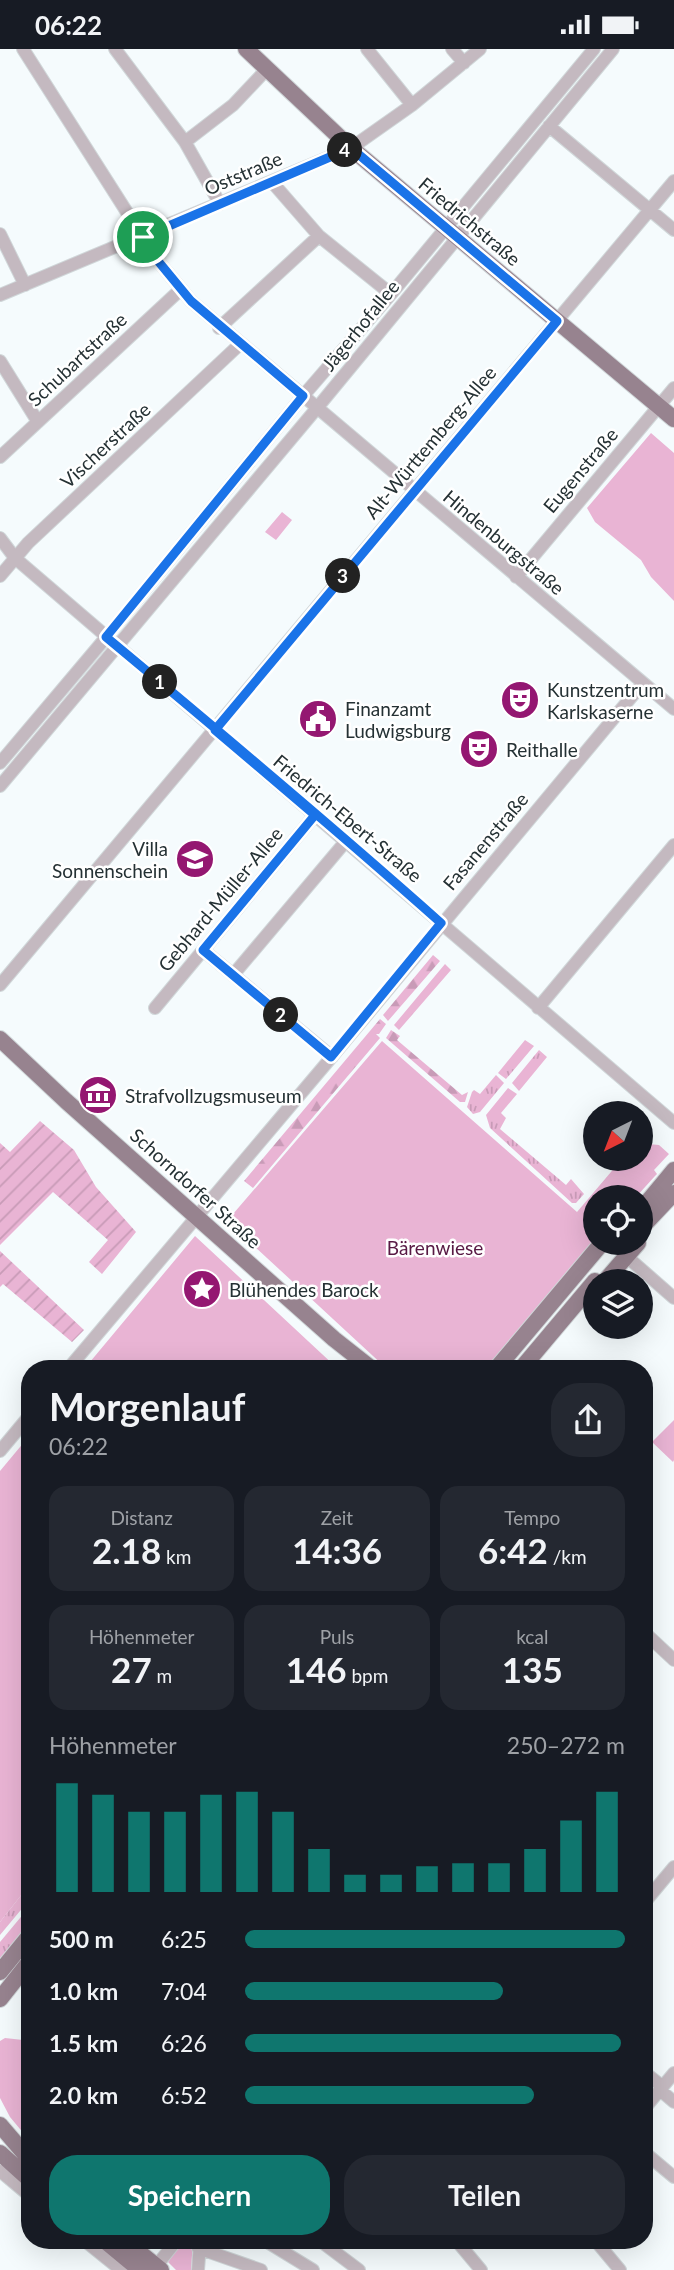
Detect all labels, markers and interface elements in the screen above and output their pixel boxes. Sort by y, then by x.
text: 06:22 [35,9,102,41]
pin: 4 [328,133,362,168]
text: 4 [339,138,350,161]
street label: Oststraße [201,146,285,200]
street label: Friedrichstraße [415,172,525,270]
pin [113,207,173,267]
icon: arrive [124,218,162,256]
street label: Jägerhofallee [316,275,404,375]
street label: Schubartstraße [23,307,131,411]
street label: Alt-Württemberg-Allee [359,361,501,523]
street label: Vischerstraße [55,398,155,492]
street label: Eugenstraße [538,423,622,517]
street label: Hindenburgstraße [439,485,569,599]
pin: 3 [326,559,360,593]
text: 3 [337,564,348,587]
pin: 1 [142,665,178,699]
text: 1 [154,670,165,693]
place label: Kunstzentrum Karlskaserne [547,678,664,723]
theatre icon: Kunstzentrum Karlskaserne [499,679,541,721]
place label: Finanzamt Ludwigsburg [345,697,451,742]
public building icon: Finanzamt Ludwigsburg [297,698,339,740]
theatre icon: Reithalle [458,728,500,770]
place label: Reithalle [506,738,578,761]
street label: Friedrich-Ebert-Straße [269,749,427,887]
street label: Fasanenstraße [438,788,532,894]
street label: Gebhard-Müller-Allee [153,822,287,976]
place label: Villa Sonnenschein [52,837,168,882]
school or university icon: Villa Sonnenschein [174,838,216,880]
pin: 2 [264,997,298,1033]
text: 2 [275,1003,286,1026]
museum icon: Strafvollzugsmuseum [77,1074,119,1116]
place label: Strafvollzugsmuseum [125,1084,302,1107]
north arrow [583,1101,653,1171]
map controls [583,1101,653,1339]
street label: Schorndorfer Straße [126,1123,266,1253]
button: locate [583,1185,653,1255]
park label: Bärenwiese [387,1236,483,1259]
place icon: Blühendes Barock [181,1268,223,1310]
button: layers [583,1269,653,1339]
place label: Blühendes Barock [229,1278,379,1301]
text: Morgenlauf [49,1383,245,1429]
button: share [551,1383,625,1457]
text: 06:22 [49,1432,108,1460]
text: Distanz [110,1506,173,1529]
text: Zeit [321,1506,353,1529]
text: Tempo [504,1506,560,1529]
text: 2.18 [92,1529,161,1571]
text: 14:36 [292,1529,382,1571]
text: 6:42 [478,1529,548,1571]
text: km [161,1545,191,1568]
text: /km [548,1545,587,1568]
text: Höhenmeter [89,1625,194,1648]
text: Puls [320,1625,354,1648]
text: kcal [516,1625,548,1648]
text: 27 [111,1648,152,1690]
text: 146 [286,1648,347,1690]
text: 135 [502,1648,563,1690]
text: m [152,1664,172,1687]
text: bpm [347,1664,388,1687]
text: Höhenmeter [49,1731,177,1759]
text: 250–272 m [507,1731,625,1759]
text: 500 m [49,1925,114,1953]
text: 6:25 [161,1925,207,1953]
text: 1.0 km [49,1977,118,2005]
text: 7:04 [161,1977,207,2005]
text: 1.5 km [49,2029,118,2057]
text: 6:26 [161,2029,207,2057]
text: 2.0 km [49,2081,118,2109]
text: 6:52 [161,2081,207,2109]
button: Speichern [49,2155,330,2235]
button: Teilen [344,2155,625,2235]

